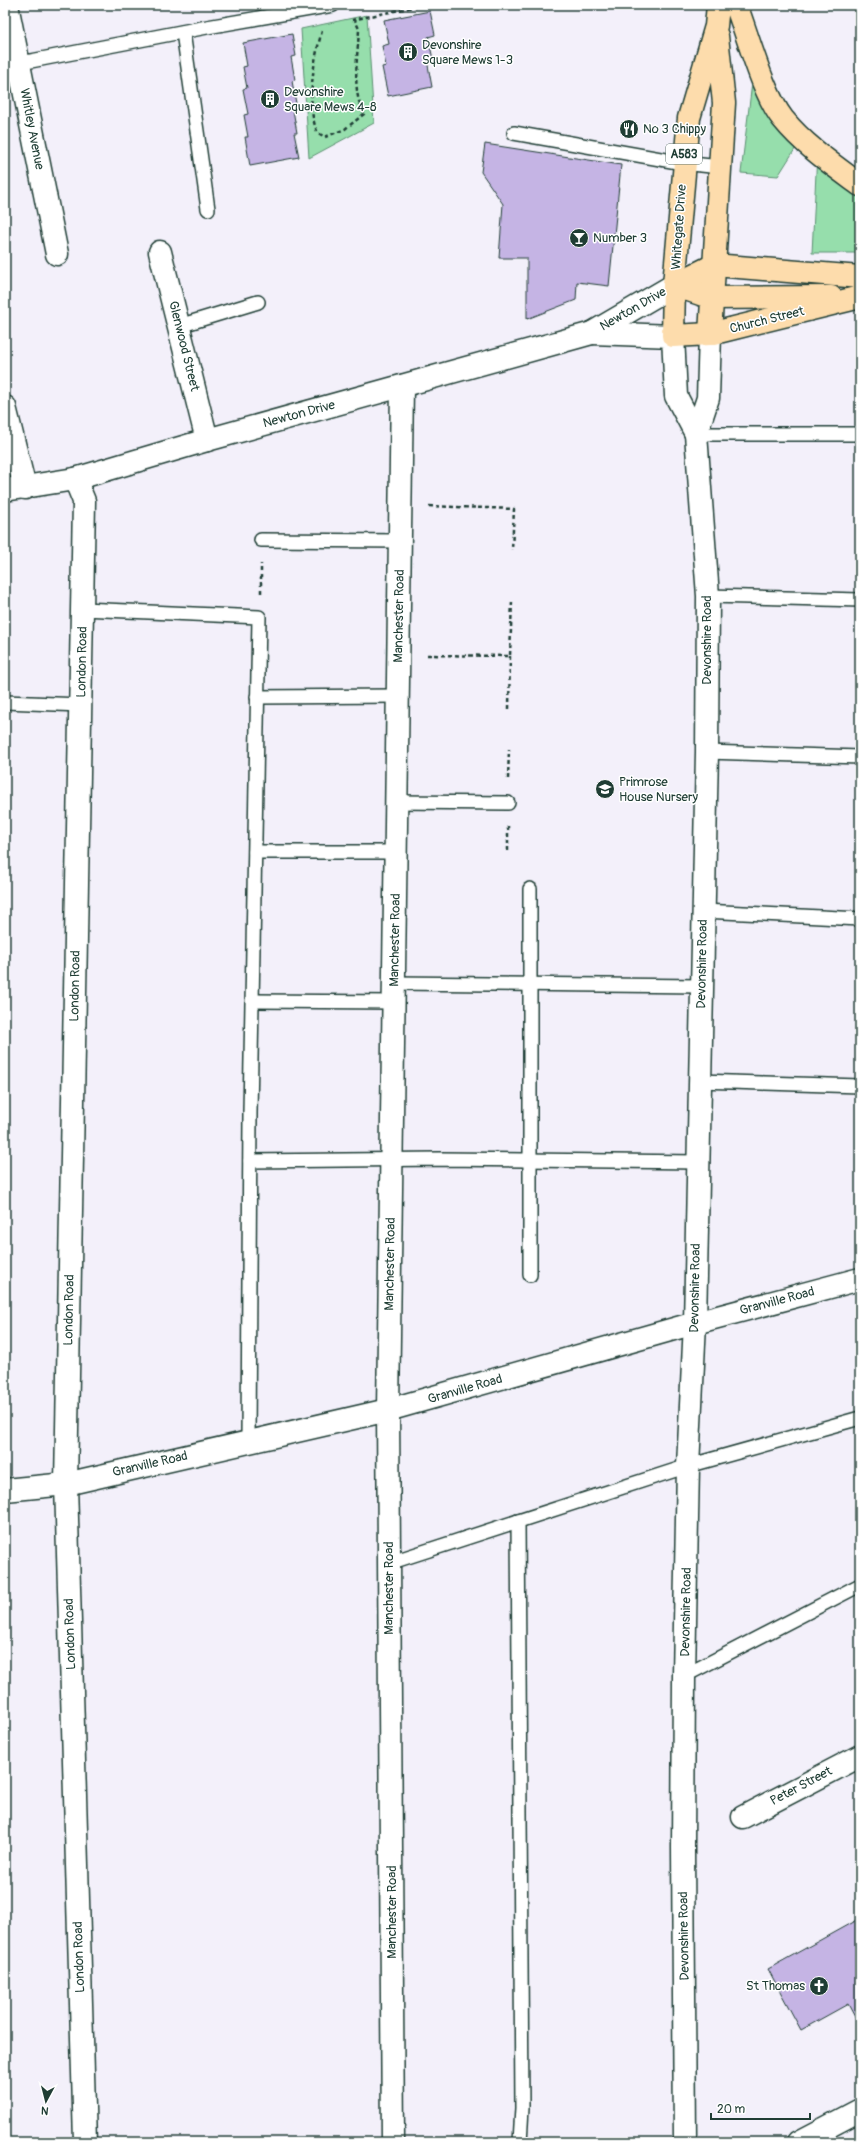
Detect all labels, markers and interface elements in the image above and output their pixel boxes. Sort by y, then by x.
place label: Devonshire Square Mews 1-3 [422,37,513,68]
building icon: Devonshire Square Mews 1-3 [397,41,419,63]
place label: Devonshire Square Mews 4-8 [284,84,377,115]
street label: Whitley Avenue [16,87,48,172]
building icon: Devonshire Square Mews 4-8 [259,88,281,110]
restaurant icon: No 3 Chippy [618,118,640,140]
place label: No 3 Chippy [643,121,706,137]
road number: A583 [666,144,702,164]
street label: Whitegate Drive [668,183,690,270]
bar icon: Number 3 [568,227,590,249]
place label: Number 3 [593,230,647,246]
street label: Newton Drive [597,283,670,334]
street label: Glenwood Street [165,299,203,393]
street label: Church Street [728,303,807,337]
street label: Newton Drive [261,397,337,431]
street label: Manchester Road [390,569,408,663]
street label: Devonshire Road [699,595,715,685]
street label: London Road [73,626,91,698]
place label: Primrose House Nursery [619,774,699,805]
school or university icon: Primrose House Nursery [594,778,616,800]
street label: Manchester Road [386,893,404,987]
street label: Devonshire Road [693,919,711,1009]
street label: London Road [66,950,84,1022]
street label: Manchester Road [381,1217,399,1311]
street label: Devonshire Road [686,1243,704,1333]
street label: London Road [60,1274,78,1346]
street label: Granville Road [738,1283,816,1319]
street label: Granville Road [426,1371,504,1407]
street label: Granville Road [111,1448,189,1480]
street label: Manchester Road [381,1541,397,1635]
street label: Devonshire Road [677,1567,695,1657]
street label: London Road [61,1598,79,1670]
street label: Peter Street [767,1763,835,1809]
street label: Manchester Road [384,1865,400,1959]
street label: Devonshire Road [675,1891,693,1981]
street label: London Road [70,1921,88,1993]
church icon: St Thomas [808,1975,830,1997]
place label: St Thomas [746,1978,805,1994]
north arrow [26,2081,66,2121]
scale bar [711,2095,810,2121]
text: 20 m [717,2102,746,2117]
text: N [40,2103,49,2117]

